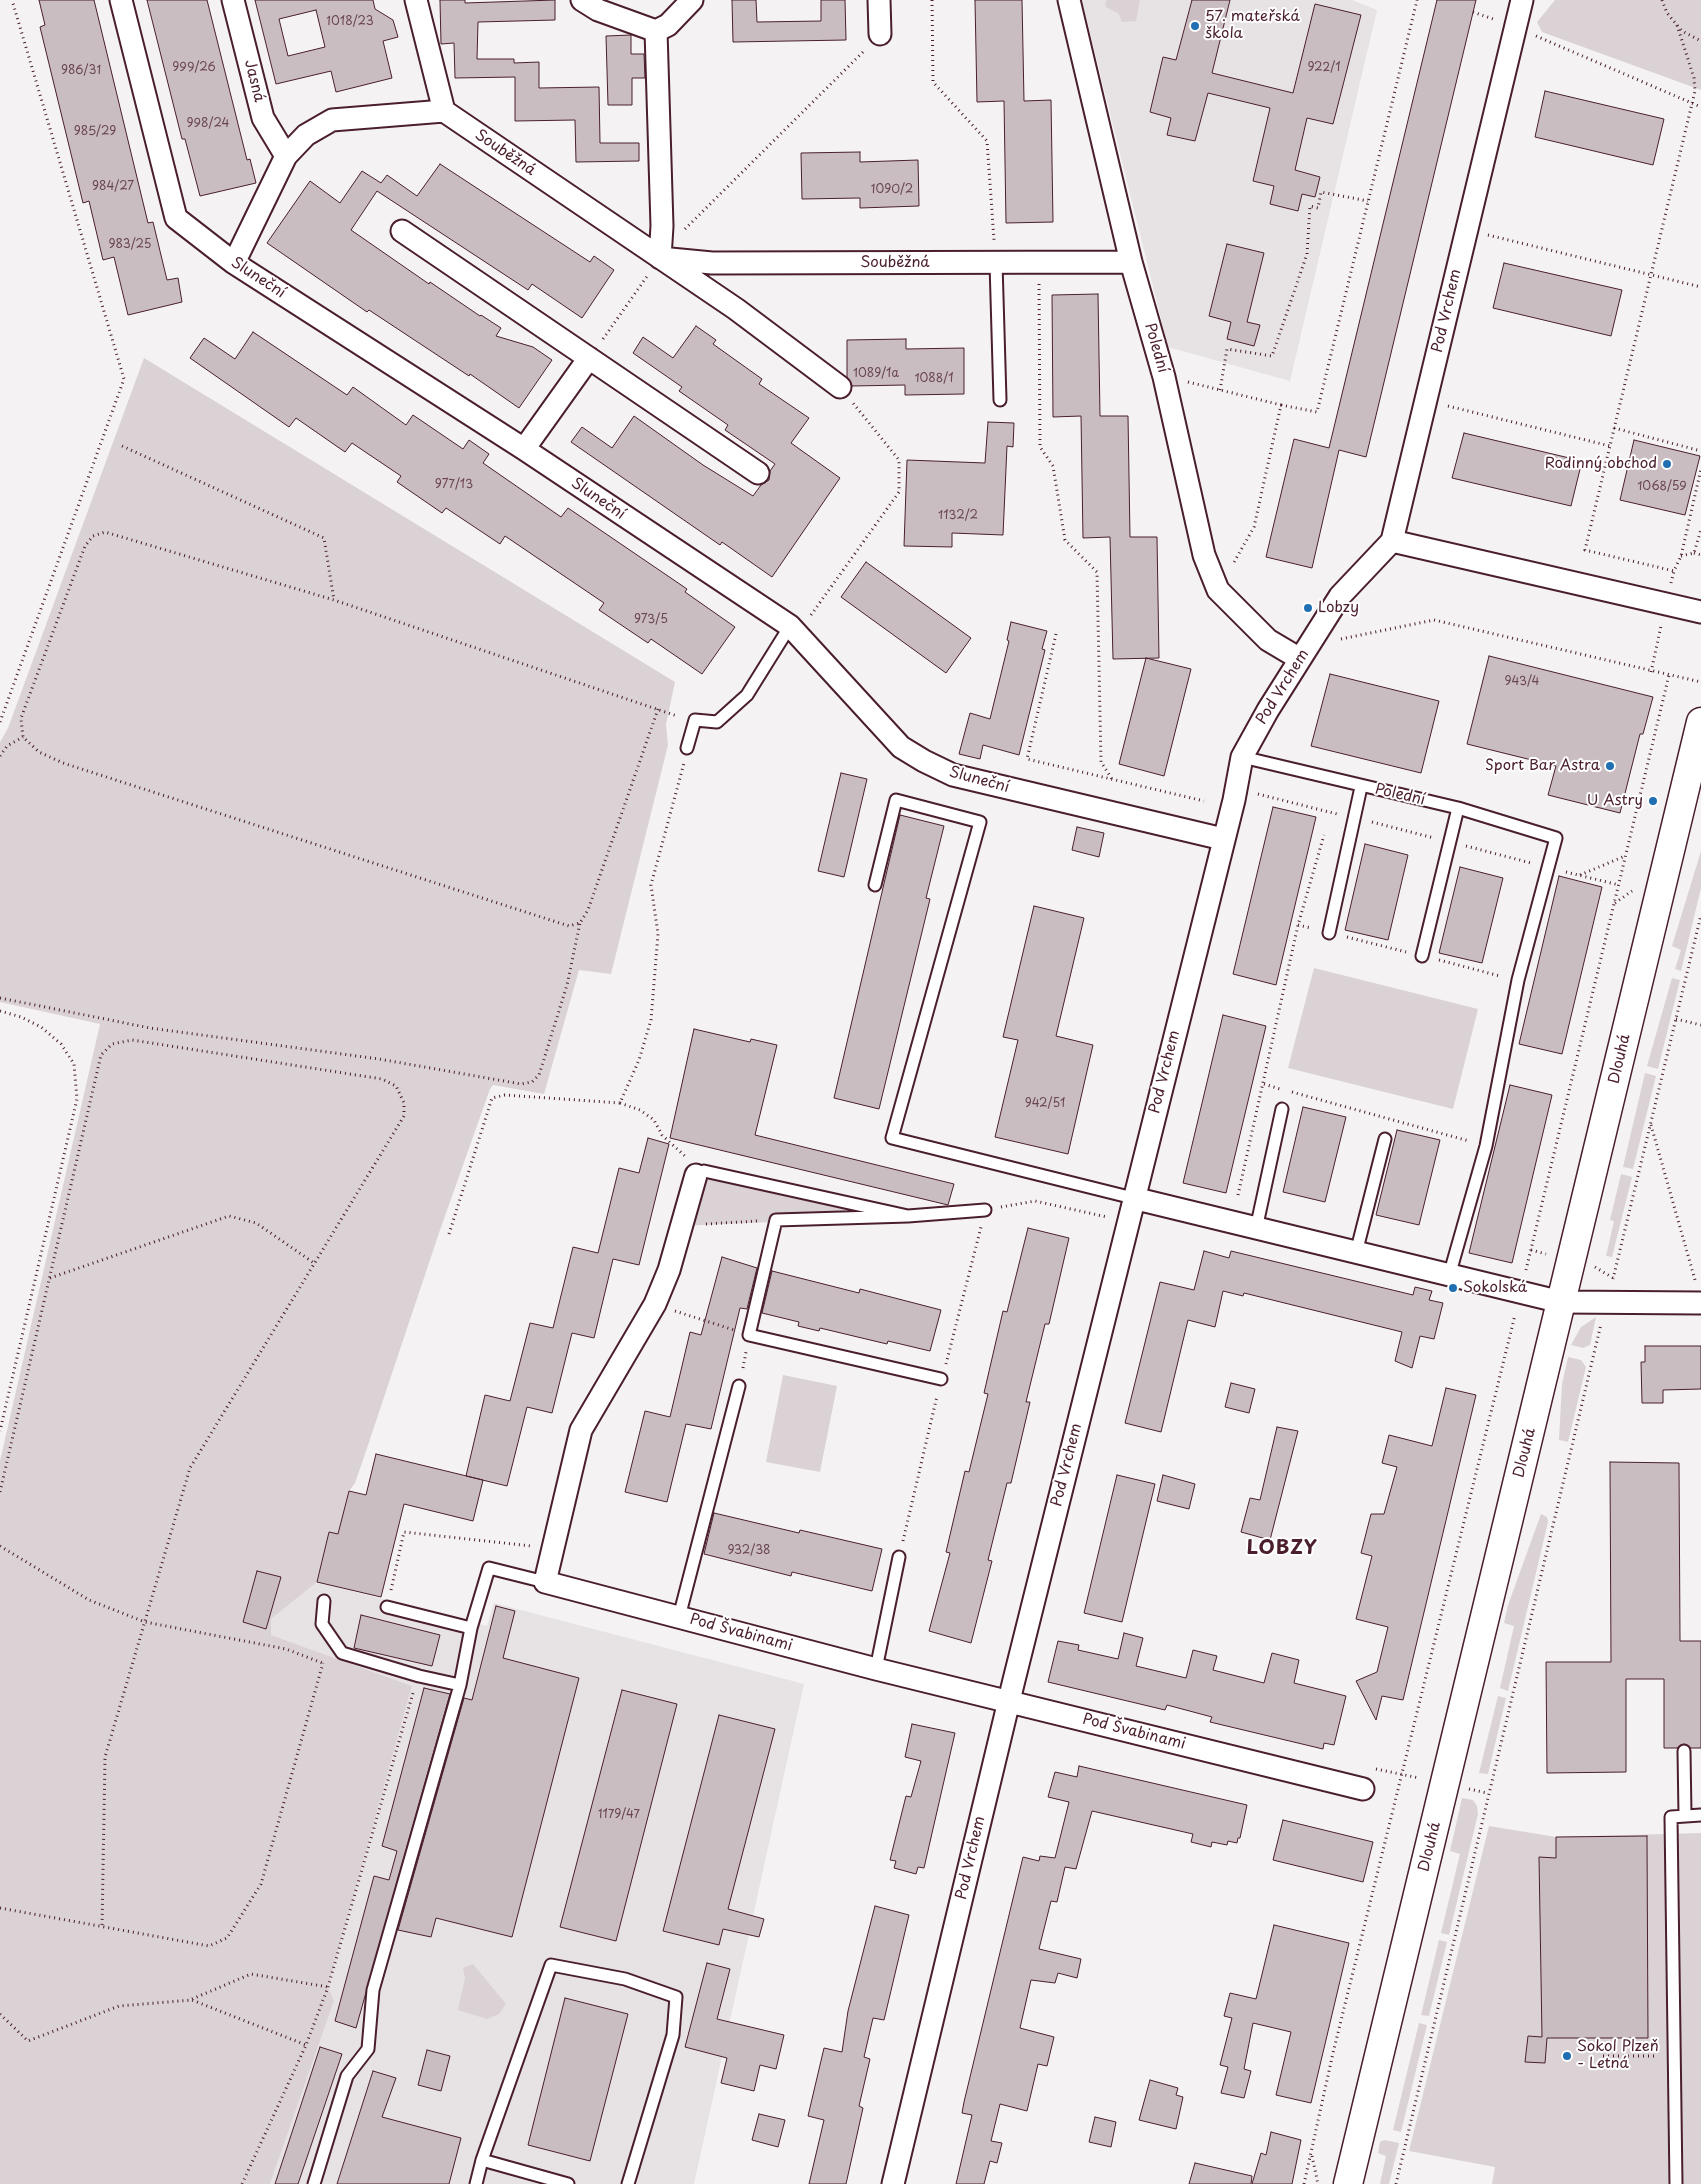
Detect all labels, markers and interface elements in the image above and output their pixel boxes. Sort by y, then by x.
place label: 57. mateřská škola [1205,8,1300,43]
house number: 1018/23 [326,15,374,29]
marker: 57. mateřská škola [1189,20,1201,32]
street label: Jasná [240,58,268,104]
house number: 999/26 [172,61,216,75]
house number: 922/1 [1307,61,1341,75]
house number: 986/31 [61,64,101,78]
house number: 998/24 [186,117,230,131]
house number: 985/29 [74,125,116,139]
street label: Souběžná [471,126,539,180]
house number: 984/27 [92,180,134,194]
house number: 1090/2 [871,183,913,197]
house number: 983/25 [109,238,151,252]
street label: Sluneční [227,254,289,302]
street label: Souběžná [860,254,930,272]
street label: Pod Vrchem [1429,268,1465,354]
street label: Polední [1140,321,1172,375]
house number: 1089/1a [853,367,899,381]
house number: 1088/1 [914,372,954,386]
place label: Rodinný obchod [1545,455,1657,473]
marker: Rodinný obchod [1661,458,1673,470]
street label: Sluneční [567,474,629,524]
house number: 977/13 [435,478,473,492]
house number: 1068/59 [1637,480,1687,494]
house number: 1132/2 [938,509,978,523]
place label: Lobzy [1318,599,1359,617]
marker: Lobzy [1302,602,1314,614]
house number: 973/5 [634,613,668,627]
street label: Pod Vrchem [1253,646,1313,728]
house number: 943/4 [1504,675,1540,689]
place label: Sport Bar Astra [1485,757,1600,775]
marker: Sport Bar Astra [1604,760,1616,772]
street label: Sluneční [947,763,1011,797]
street label: Polední [1373,780,1427,810]
place label: U Astry [1587,792,1643,810]
marker: U Astry [1647,795,1659,807]
street label: Pod Vrchem [1146,1029,1184,1115]
street label: Dlouhá [1606,1032,1634,1086]
house number: 942/51 [1025,1097,1065,1111]
place label: Sokolská [1463,1279,1527,1297]
marker: Sokolská [1447,1282,1459,1294]
street label: Pod Vrchem [1048,1422,1086,1508]
street label: Dlouhá [1510,1426,1540,1480]
district label: LOBZY [1247,1536,1317,1560]
house number: 932/38 [727,1544,771,1558]
street label: Pod Švabinami [688,1611,794,1655]
street label: Pod Švabinami [1081,1711,1187,1753]
house number: 1179/47 [598,1808,640,1822]
street label: Pod Vrchem [953,1815,989,1901]
street label: Dlouhá [1415,1820,1445,1874]
place label: Sokol Plzeň - Letná [1577,2038,1659,2073]
marker: Sokol Plzeň - Letná [1561,2050,1573,2062]

